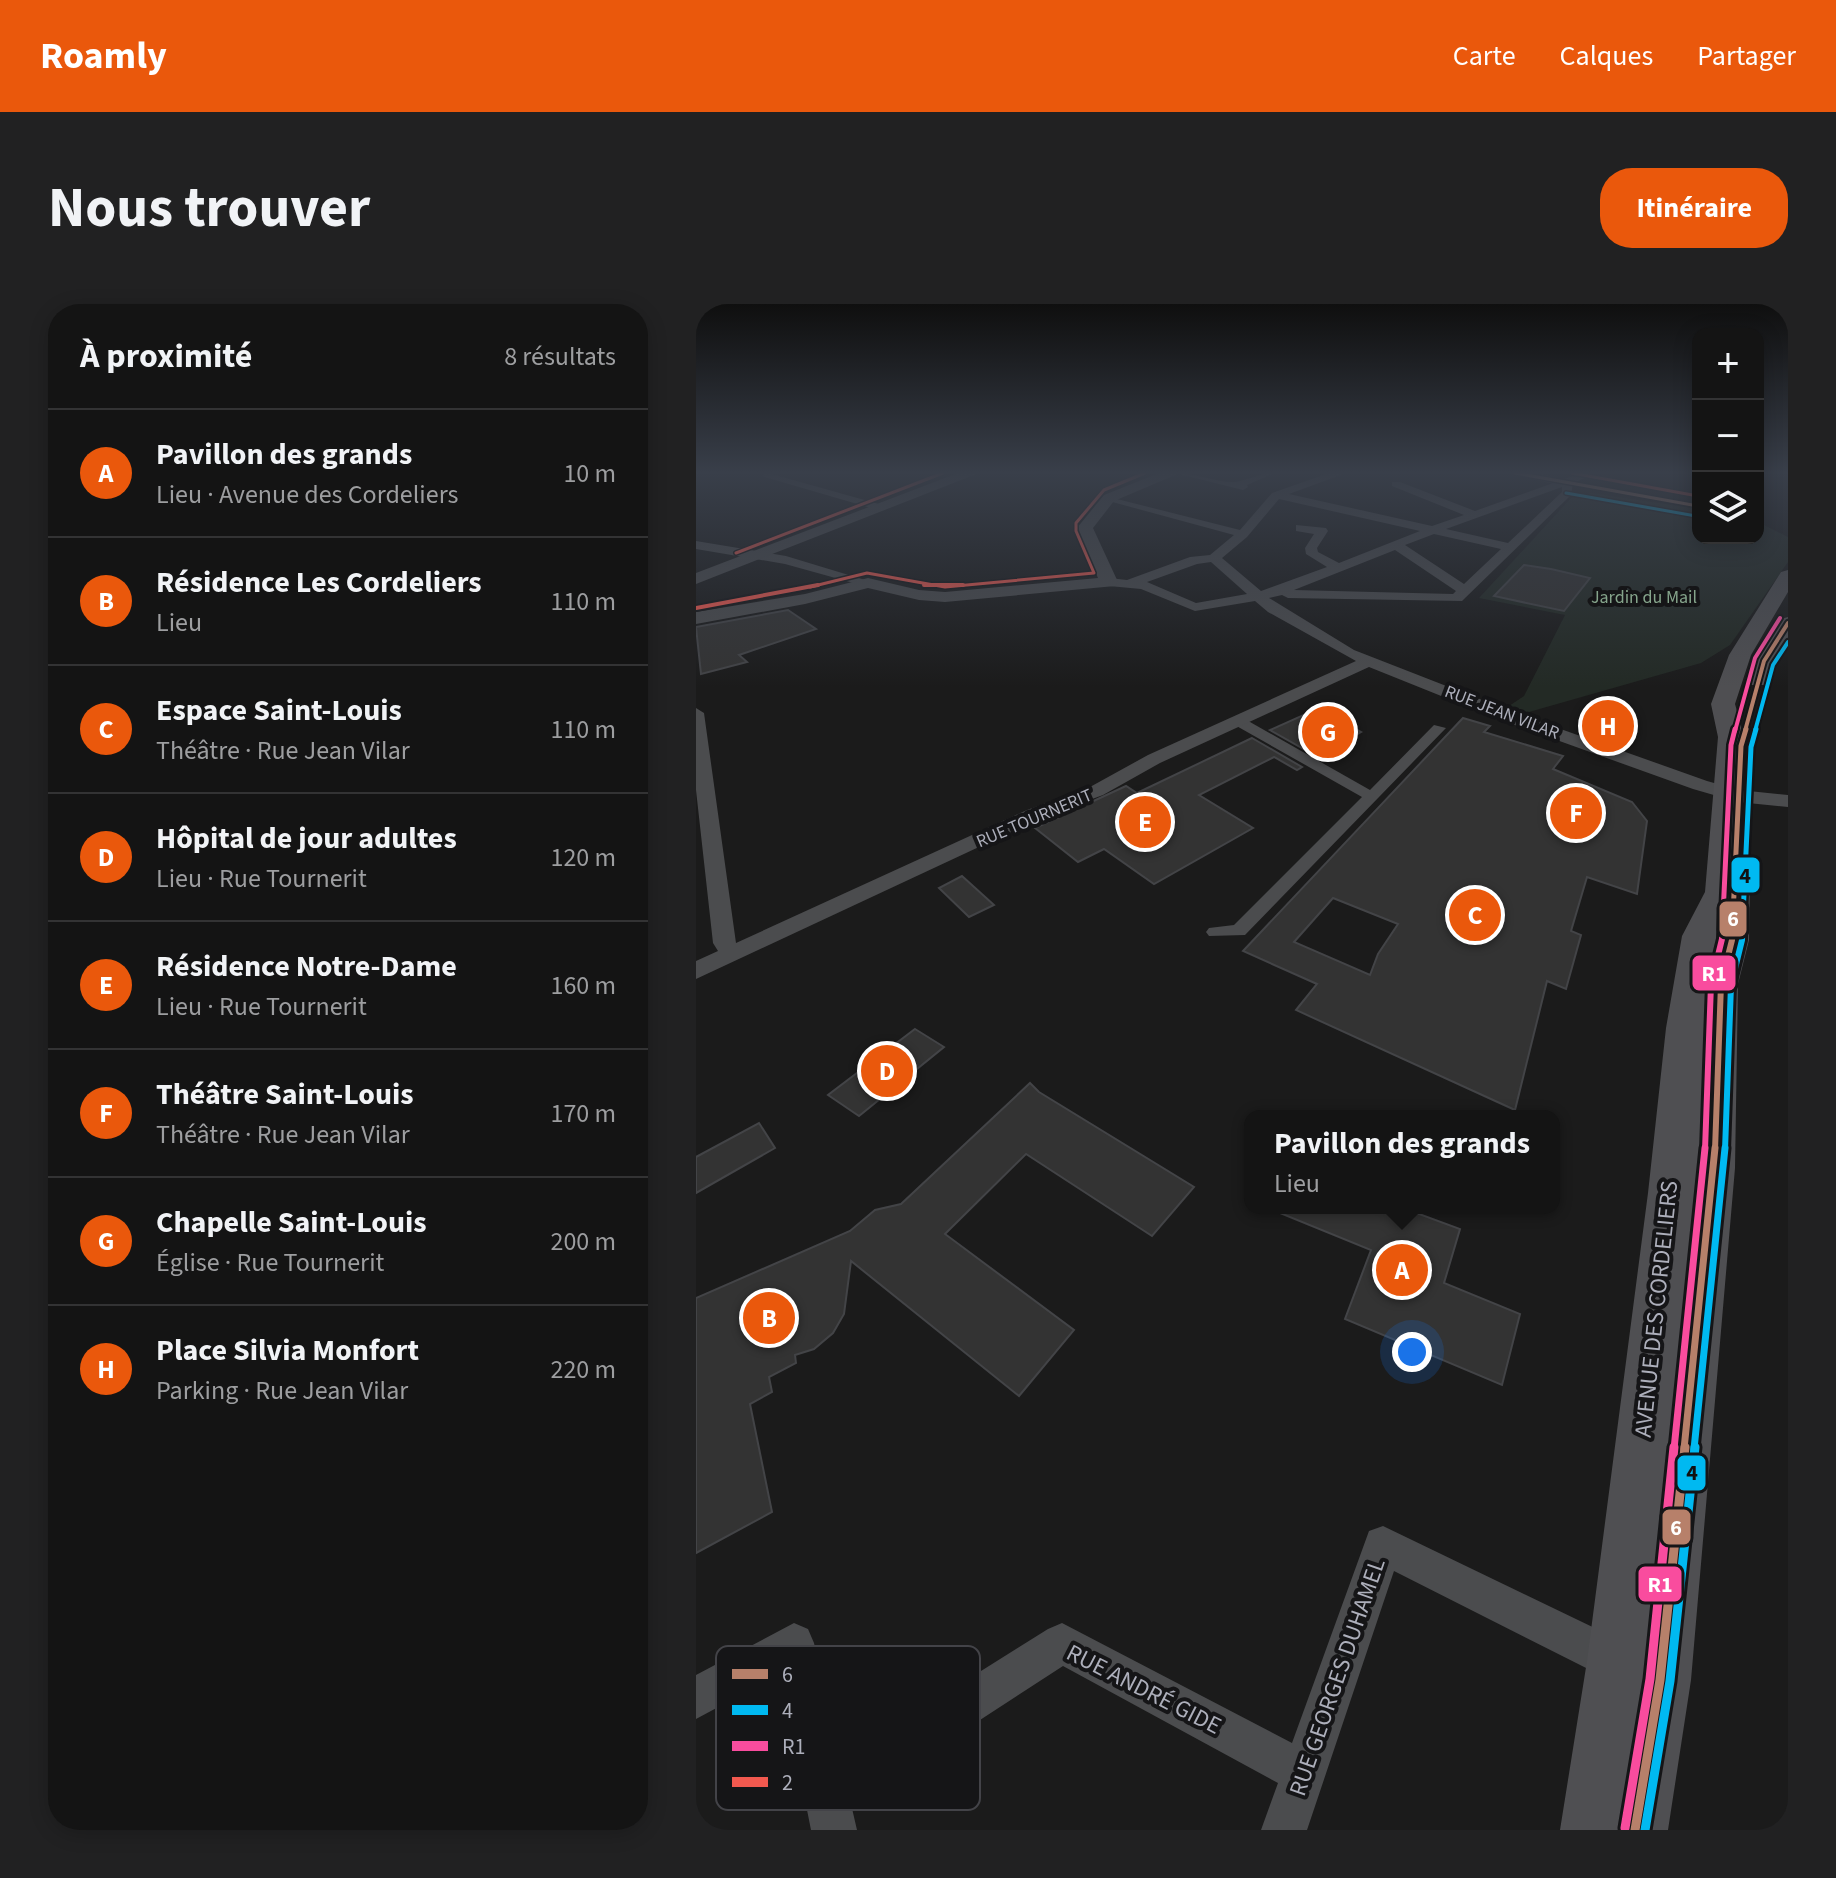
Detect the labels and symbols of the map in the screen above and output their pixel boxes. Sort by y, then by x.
park label: Jardin du Mail [1591,585,1697,610]
street label: RUE JEAN VILAR [1441,679,1563,746]
pin: H [1582,696,1634,756]
pin: G [1302,702,1354,762]
street label: RUE TOURNERIT [972,783,1096,854]
pin: F [1550,783,1602,843]
pin: E [1119,792,1171,852]
line badge: 4 [1730,856,1761,894]
text: 4 [1739,860,1751,892]
pin: C [1449,885,1501,945]
line badge: 6 [1718,900,1748,938]
text: 6 [1727,903,1739,935]
line badge: R1 [1691,954,1737,992]
text: R1 [1701,958,1727,990]
pin: D [861,1041,913,1101]
street label: AVENUE DES CORDELIERS [1626,1179,1687,1439]
pin: A [1376,1240,1428,1300]
pin: B [743,1288,795,1348]
your location [1392,1332,1432,1372]
line badge: 4 [1676,1454,1707,1492]
text: 4 [1686,1457,1698,1489]
line badge: 6 [1661,1508,1692,1546]
text: 6 [1670,1512,1682,1544]
street label: RUE GEORGES DUHAMEL [1280,1553,1395,1801]
line badge: R1 [1637,1565,1683,1603]
text: R1 [1647,1569,1673,1601]
street label: RUE ANDRÉ GIDE [1060,1635,1227,1744]
legend [716,1646,980,1810]
text: 6 [782,1659,793,1691]
text: 4 [782,1695,793,1727]
text: R1 [782,1731,805,1763]
text: 2 [782,1767,793,1799]

